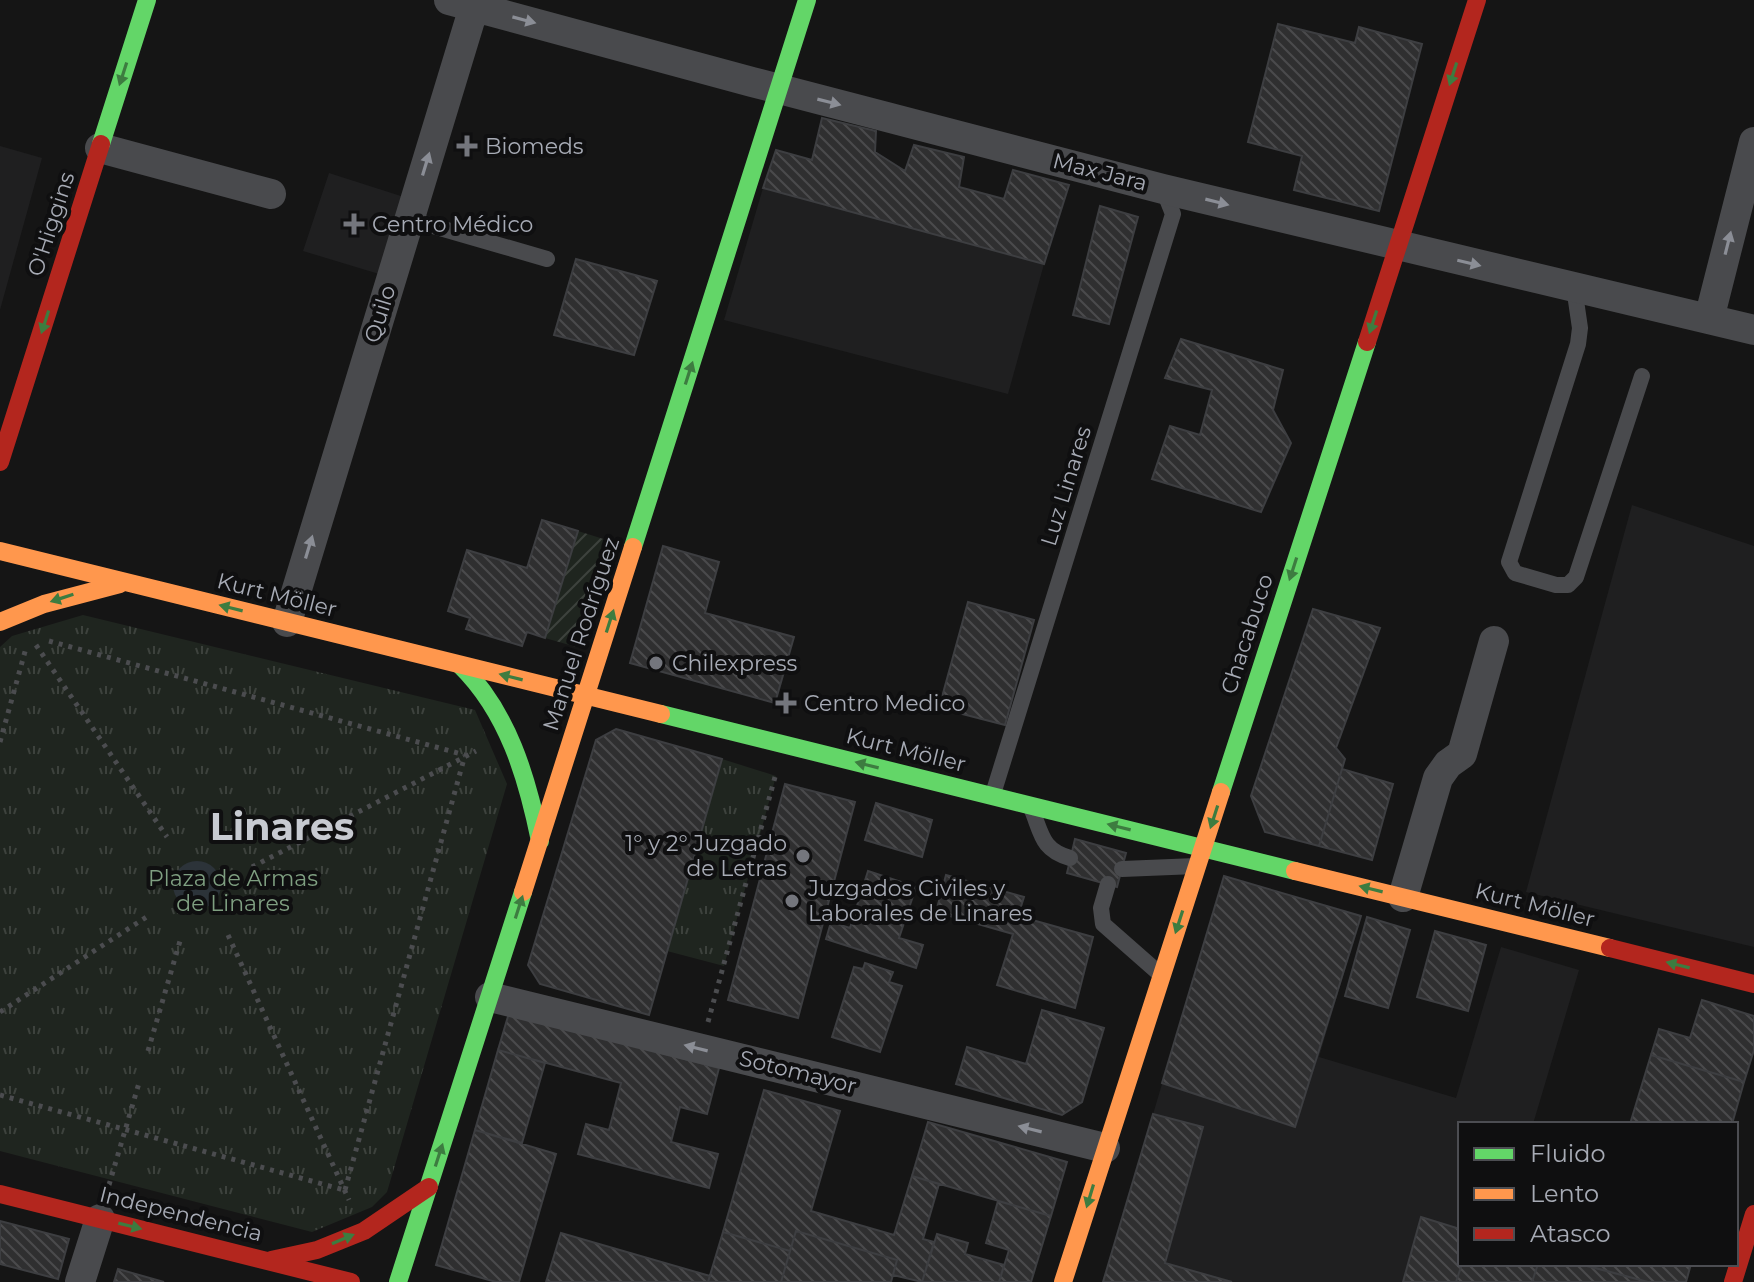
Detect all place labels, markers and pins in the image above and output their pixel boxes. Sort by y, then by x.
place label: Biomeds [485,133,584,160]
marker: Biomeds [456,135,478,157]
place label: Centro Médico [372,211,533,238]
marker: Centro Médico [343,213,365,235]
place label: Chilexpress [672,650,797,677]
marker: Chilexpress [647,654,665,672]
place label: Centro Medico [804,690,965,717]
marker: Centro Medico [775,692,797,714]
place label: 1° y 2° Juzgado de Letras [625,830,787,882]
marker: 1° y 2° Juzgado de Letras [794,847,812,865]
place label: Juzgados Civiles y Laborales de Linares [807,875,1033,927]
marker: Juzgados Civiles y Laborales de Linares [783,892,801,910]

